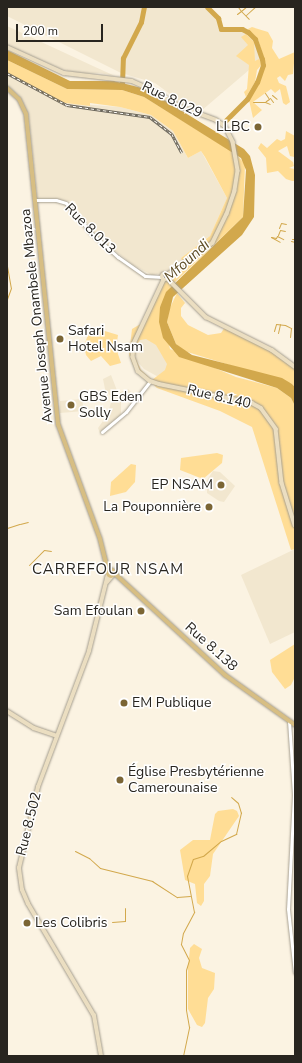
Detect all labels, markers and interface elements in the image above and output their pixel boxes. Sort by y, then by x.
scale bar [18,16,105,42]
text: 200 m [23,23,58,39]
street label: Rue 8.029 [139,78,205,122]
place label: LLBC [216,119,250,135]
marker: LLBC [253,122,263,132]
street label: Rue 8.013 [61,200,119,258]
street label: Avenue Joseph Onambele Mbazoa [17,208,57,424]
water label: Mfoundi [161,236,213,286]
place label: Safari Hotel Nsam [68,323,143,356]
marker: Safari Hotel Nsam [55,334,65,344]
street label: Rue 8.140 [185,381,253,413]
place label: GBS Eden Solly [79,389,143,422]
marker: GBS Eden Solly [66,400,76,410]
place label: EP NSAM [151,477,213,493]
marker: EP NSAM [216,480,226,490]
place label: La Pouponnière [103,499,201,515]
marker: La Pouponnière [204,502,214,512]
district label: CARREFOUR NSAM [32,561,184,579]
place label: Sam Efoulan [54,603,133,619]
marker: Sam Efoulan [136,606,146,616]
street label: Rue 8.138 [181,619,241,675]
place label: EM Publique [132,695,211,711]
marker: EM Publique [119,698,129,708]
place label: Église Presbytérienne Camerounaise [128,764,264,796]
marker: Église Presbytérienne Camerounaise [115,775,125,785]
street label: Rue 8.502 [13,790,45,858]
place label: Les Colibris [35,915,108,931]
marker: Les Colibris [22,918,32,928]

